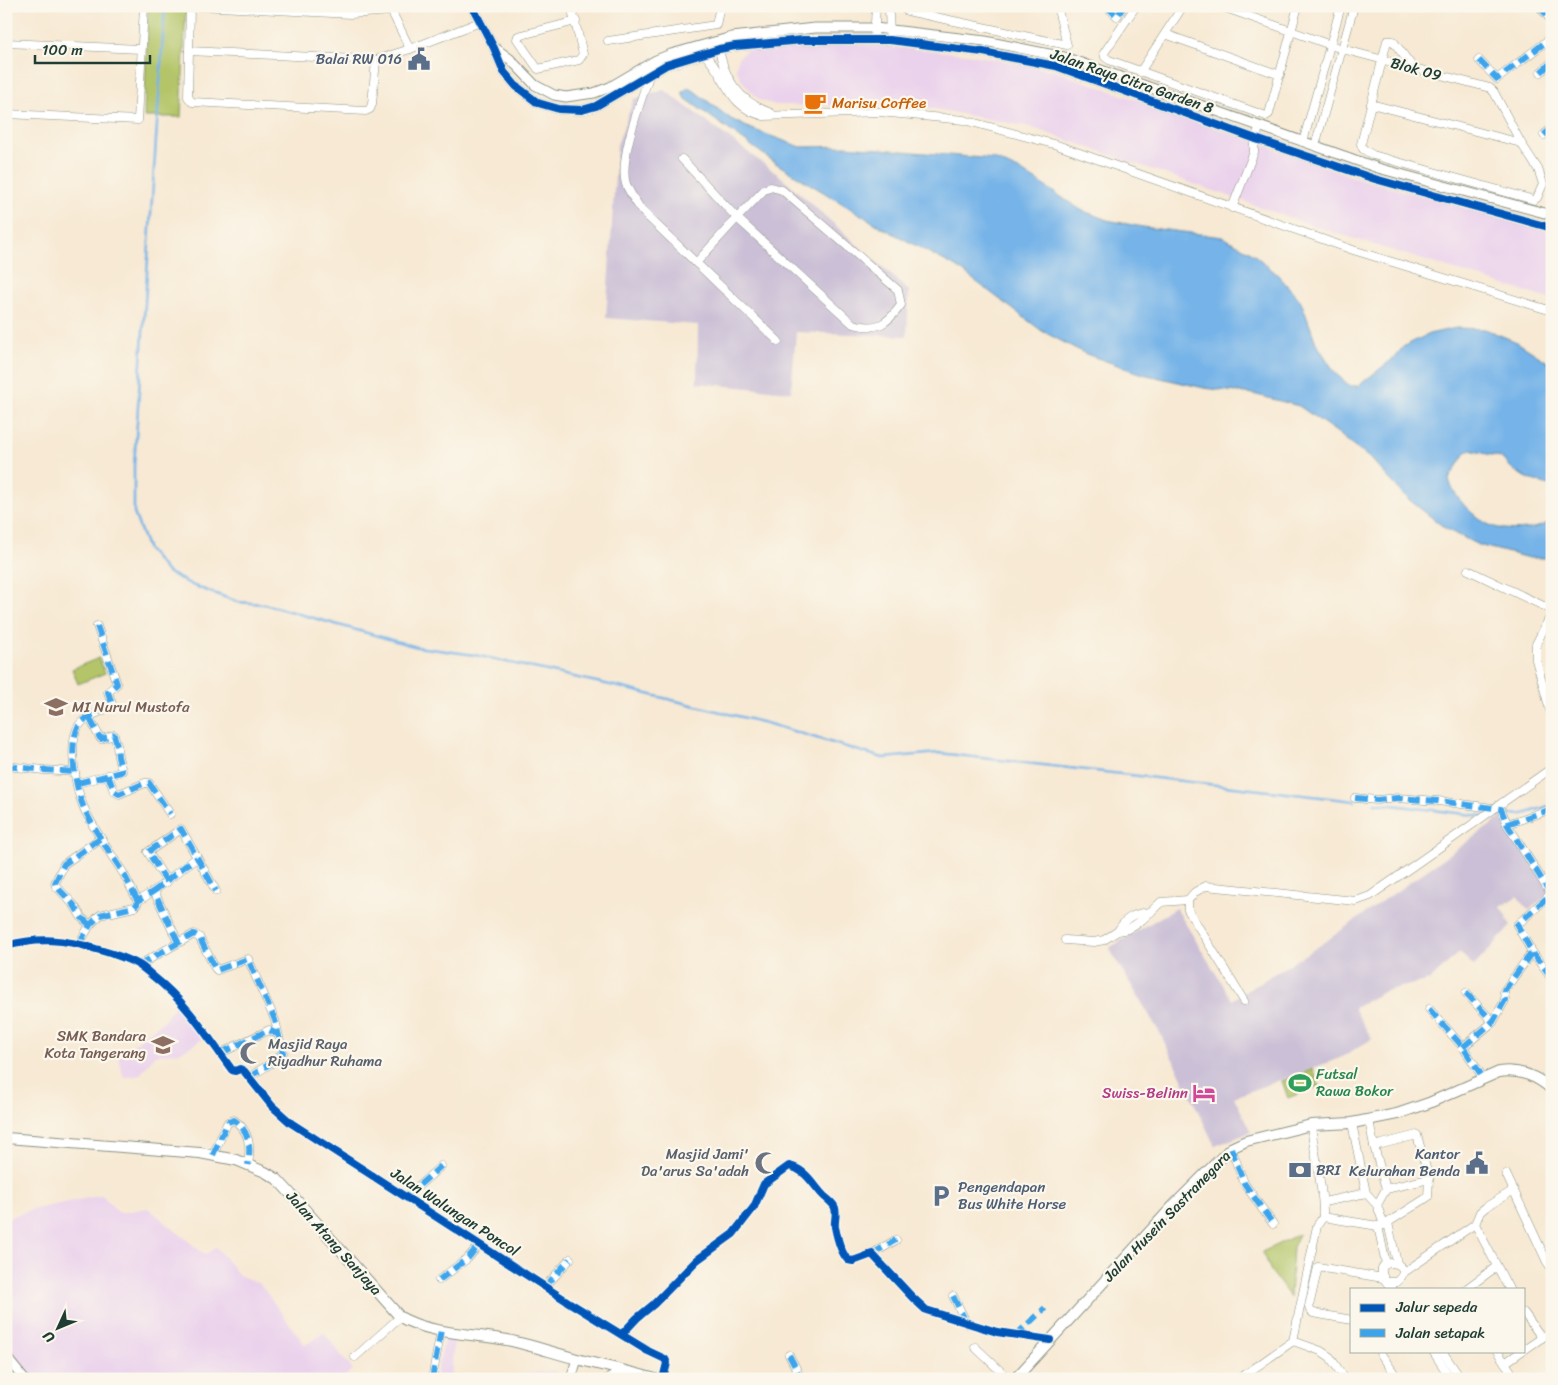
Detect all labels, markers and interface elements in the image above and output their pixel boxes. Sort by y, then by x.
scale bar [35,32,150,64]
text: 100 m [42,37,83,63]
street label: Jalan Raya Citra Garden 8 [1046,41,1217,121]
place label: Balai RW 016 [316,46,402,72]
public building icon: Balai RW 016 [406,46,432,72]
street label: Blok 09 [1388,50,1444,88]
cafe icon: Marisu Coffee [802,90,828,116]
place label: Marisu Coffee [832,90,926,116]
school or university icon: MI Nurul Mustofa [43,694,69,720]
place label: MI Nurul Mustofa [72,694,190,720]
place label: SMK Bandara Kota Tangerang [44,1023,146,1066]
place label: Masjid Raya Riyadhur Ruhama [268,1031,382,1074]
school or university icon: SMK Bandara Kota Tangerang [150,1032,176,1058]
mosque icon: Masjid Raya Riyadhur Ruhama [238,1040,264,1066]
place label: Futsal Rawa Bokor [1316,1061,1394,1104]
sports icon: Futsal Rawa Bokor [1287,1070,1313,1096]
place label: Swiss-Belinn [1102,1080,1188,1106]
hotel icon: Swiss-Belinn [1191,1080,1217,1106]
place label: Masjid Jami' Da'arus Sa'adah [641,1141,749,1184]
place label: Kantor Kelurahan Benda [1349,1141,1461,1184]
street label: Jalan Husein Sastranegara [1096,1144,1238,1289]
mosque icon: Masjid Jami' Da'arus Sa'adah [753,1150,779,1176]
public building icon: Kantor Kelurahan Benda [1464,1150,1490,1176]
bank icon: BRI [1287,1157,1313,1183]
place label: BRI [1316,1157,1342,1183]
street label: Jalan Walungan Poncol [385,1160,525,1264]
place label: Pengendapan Bus White Horse [958,1174,1067,1217]
parking icon: Pengendapan Bus White Horse [928,1183,954,1209]
street label: Jalan Atang Sanjaya [279,1184,389,1302]
legend [1350,1288,1526,1352]
text: Jalur sepeda [1395,1294,1478,1320]
north arrow [32,1302,82,1352]
text: Jalan setapak [1395,1320,1485,1346]
text: U [36,1324,61,1349]

